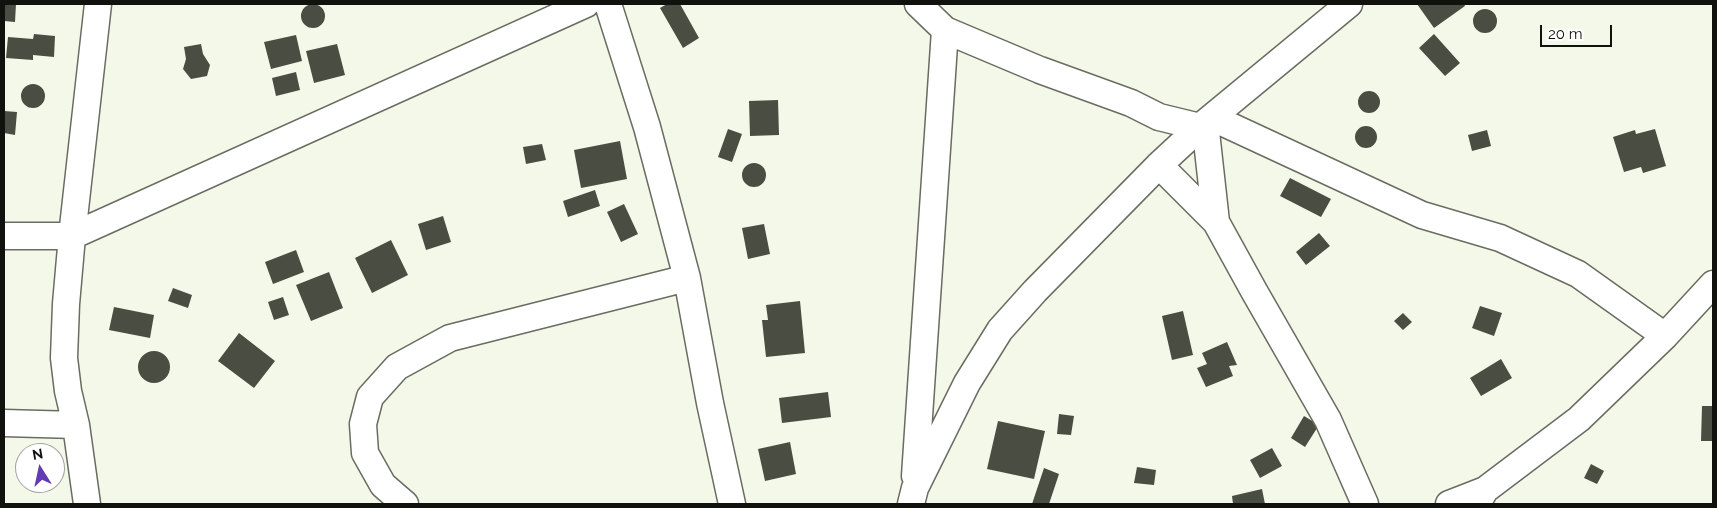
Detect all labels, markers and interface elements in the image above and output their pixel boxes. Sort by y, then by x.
scale bar [1542,15,1614,47]
text: 20 m [1548,25,1583,43]
north arrow [15,443,65,493]
text: N [31,445,44,463]

